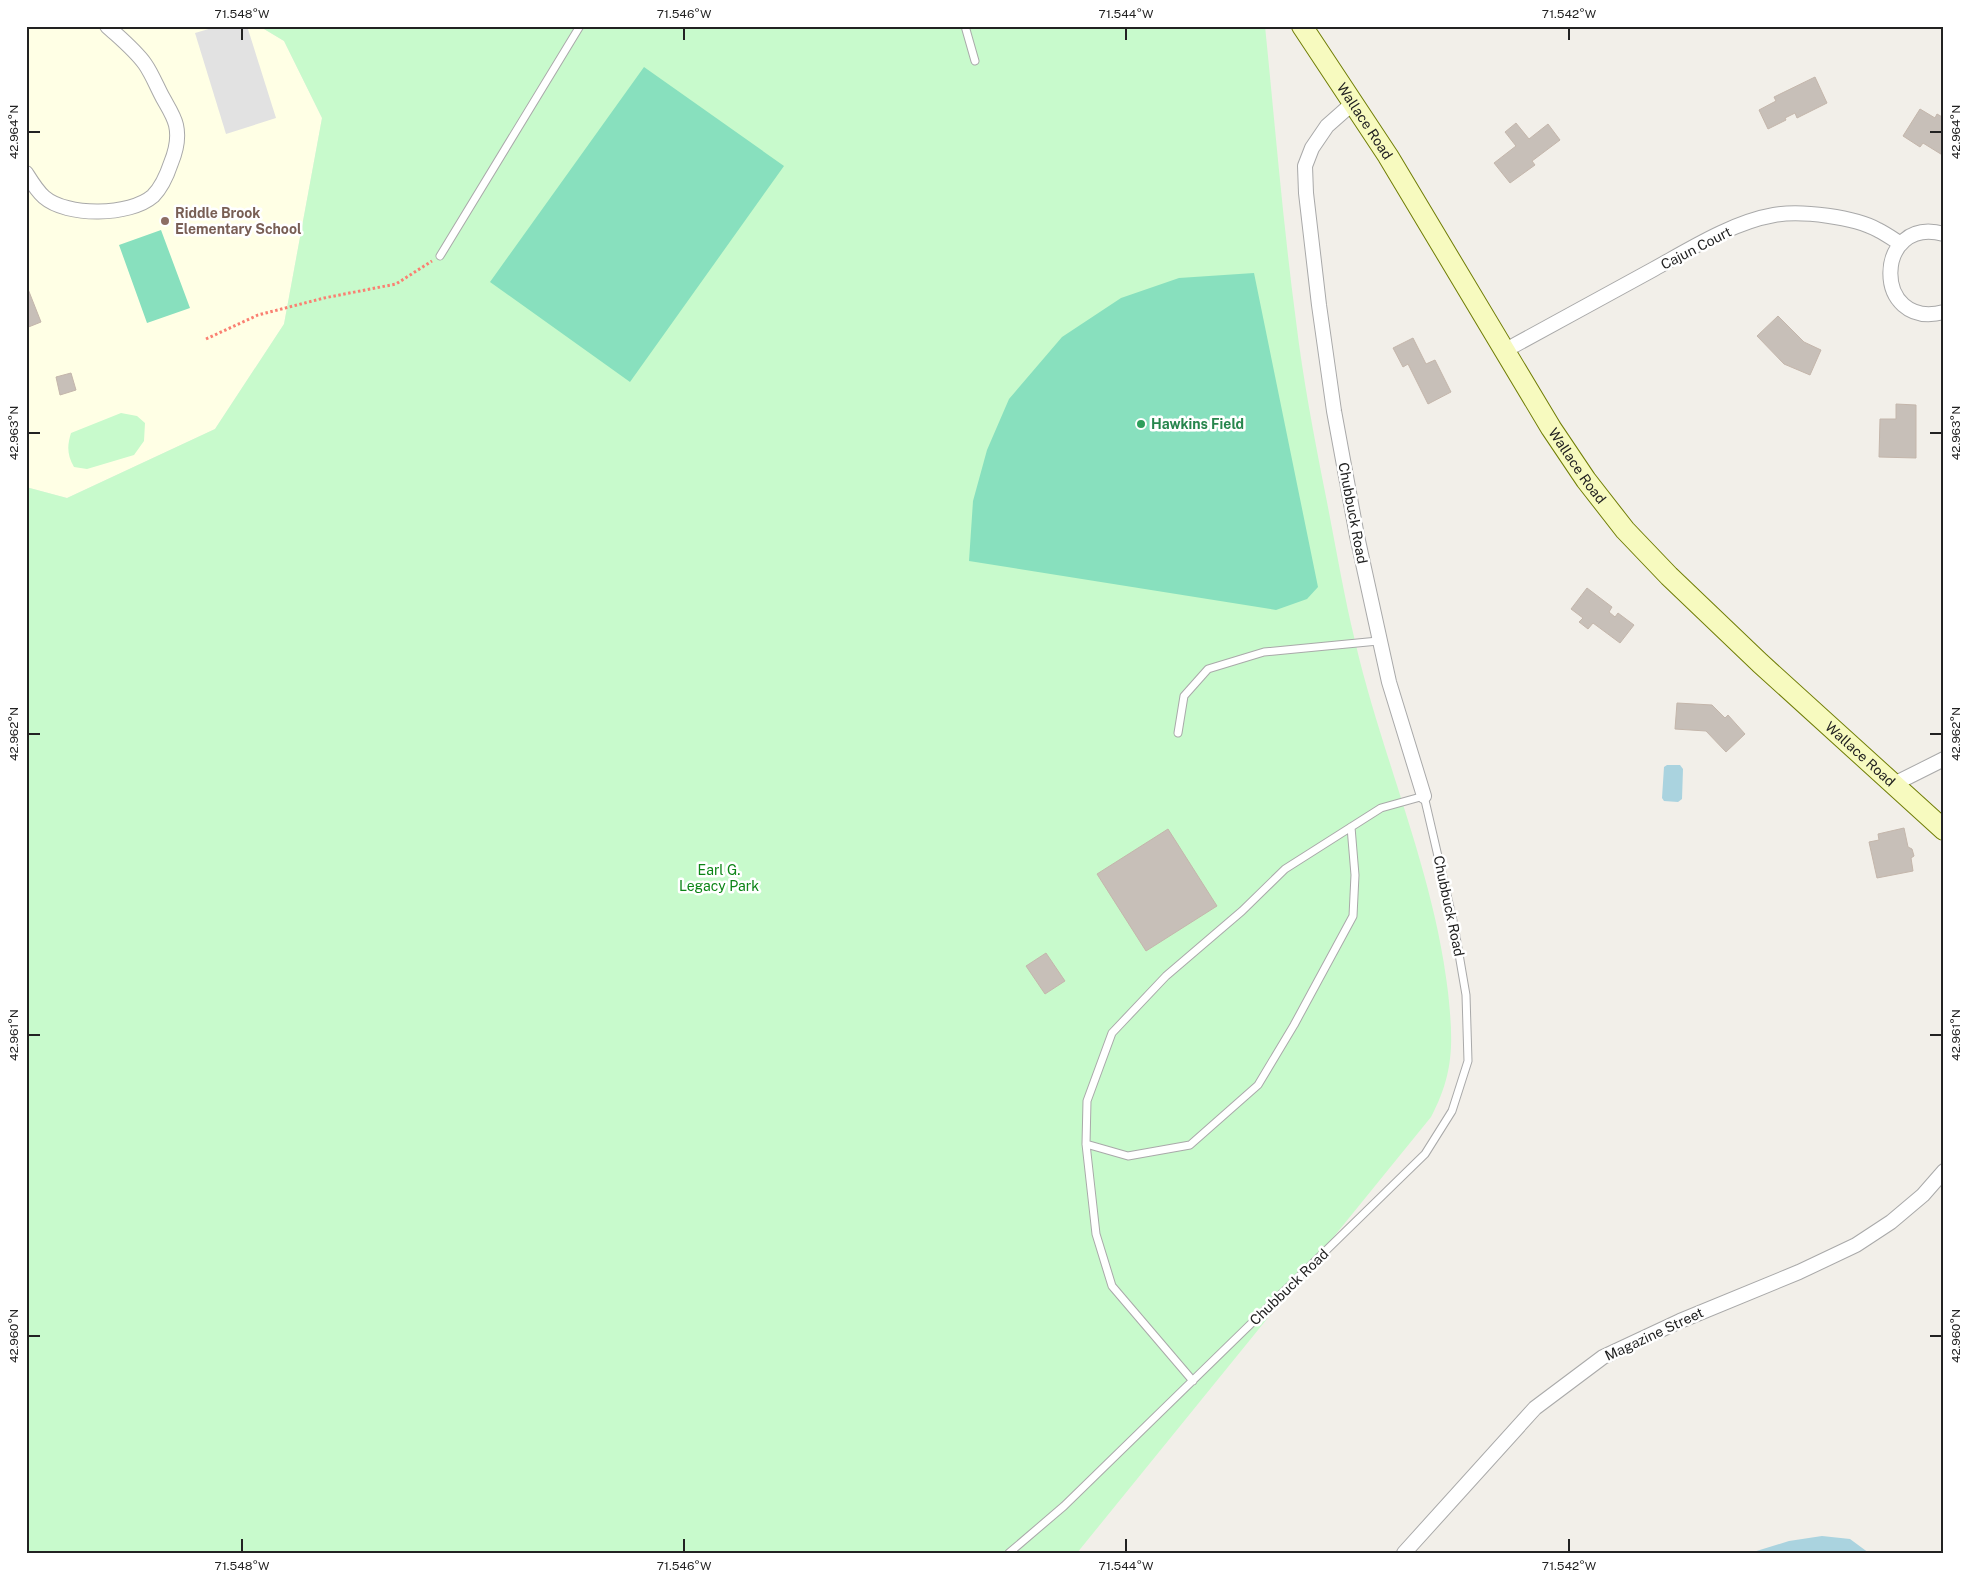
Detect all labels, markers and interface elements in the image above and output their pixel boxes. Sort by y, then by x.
text: 71.548°W [214,7,270,21]
text: 71.546°W [657,7,712,21]
text: 71.544°W [1099,7,1154,21]
text: 71.542°W [1542,7,1597,21]
street label: Wallace Road [1334,80,1396,162]
text: 42.964°N [7,105,21,159]
text: 42.964°N [1949,105,1963,159]
place label: Riddle Brook Elementary School [175,205,302,237]
marker: Riddle Brook Elementary School [159,215,171,227]
street label: Cajun Court [1658,223,1734,273]
text: 42.963°N [7,406,21,460]
text: 42.963°N [1949,406,1963,460]
place label: Hawkins Field [1151,416,1244,432]
marker: Hawkins Field [1135,418,1147,430]
street label: Wallace Road [1545,425,1609,507]
street label: Chubbuck Road [1335,461,1371,565]
text: 42.962°N [7,707,21,761]
text: 42.962°N [1949,707,1963,761]
street label: Wallace Road [1822,718,1898,790]
street label: Chubbuck Road [1431,854,1467,958]
park label: Earl G. Legacy Park [679,862,759,894]
text: 42.961°N [7,1009,21,1061]
text: 42.961°N [1949,1009,1963,1061]
street label: Chubbuck Road [1247,1246,1331,1328]
street label: Magazine Street [1602,1304,1706,1364]
text: 42.960°N [7,1309,21,1363]
text: 42.960°N [1949,1309,1963,1363]
text: 71.548°W [214,1559,270,1573]
text: 71.546°W [657,1559,712,1573]
text: 71.544°W [1099,1559,1154,1573]
text: 71.542°W [1542,1559,1597,1573]

